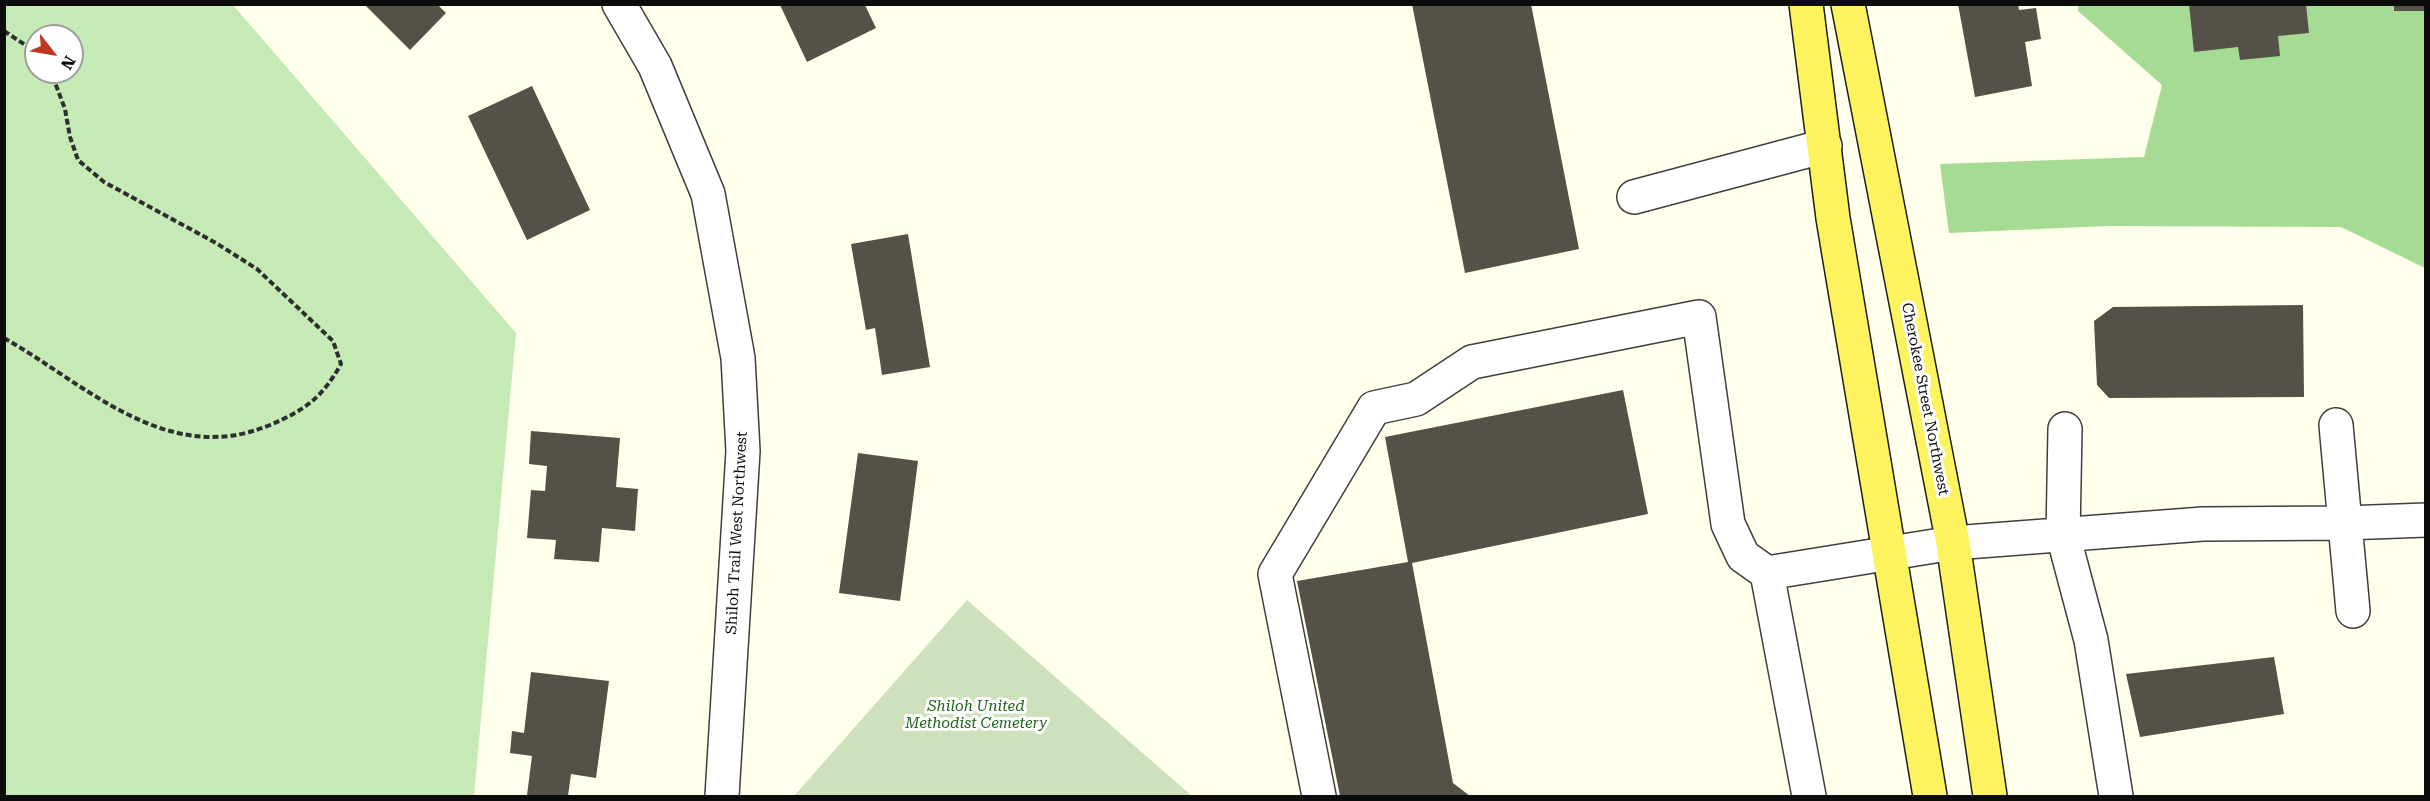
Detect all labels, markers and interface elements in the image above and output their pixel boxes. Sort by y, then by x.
north arrow [24,24,84,84]
text: N [57,52,79,73]
street label: Cherokee Street Northwest [1897,301,1953,497]
street label: Shiloh Trail West Northwest [723,431,751,635]
park label: Shiloh United Methodist Cemetery [905,698,1047,733]

